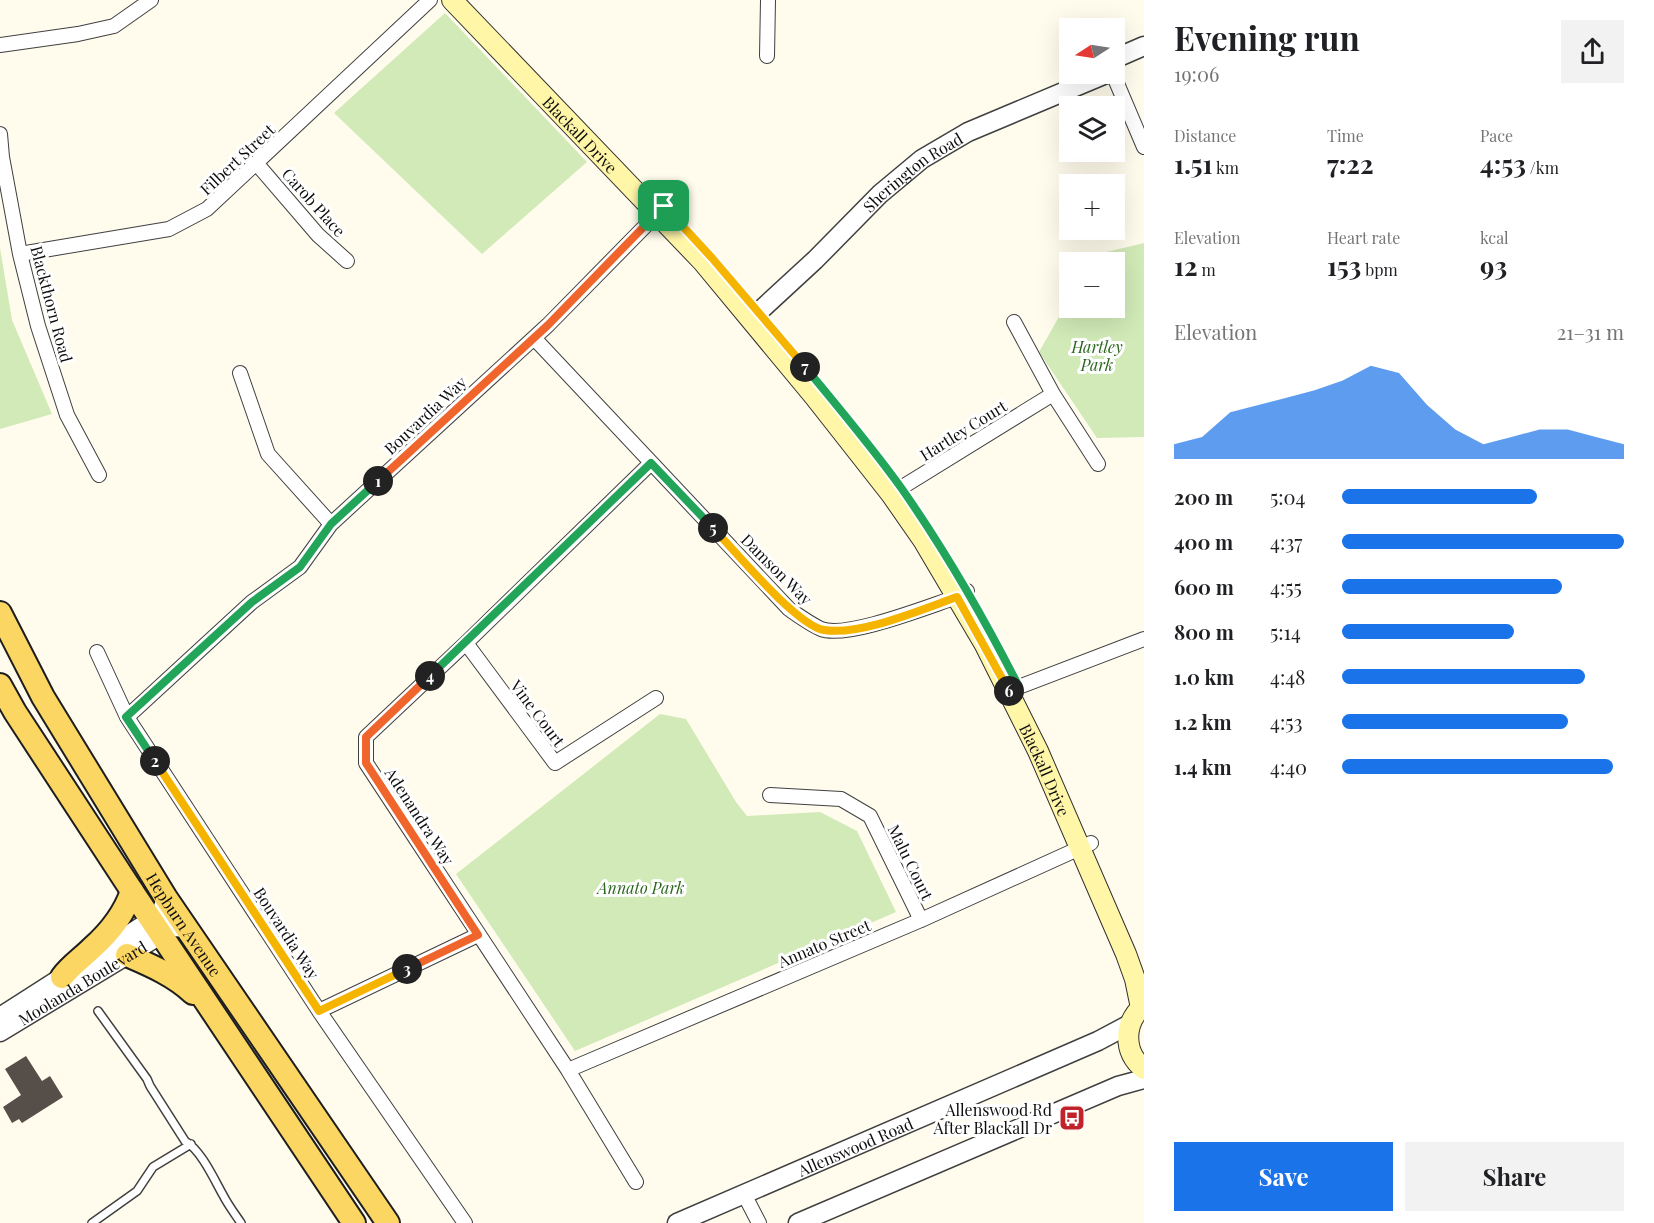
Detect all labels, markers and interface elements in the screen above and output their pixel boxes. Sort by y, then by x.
text: Evening run [1174,15,1360,59]
north arrow [1059,18,1125,84]
map controls [1059,18,1125,318]
button: share [1561,20,1624,83]
text: 19:06 [1174,60,1219,87]
street label: Blackall Drive [539,91,623,177]
button: layers [1059,96,1125,162]
street label: Filbert Street [195,119,279,199]
text: Distance [1174,125,1236,146]
text: Time [1327,125,1364,146]
text: Pace [1480,125,1513,146]
street label: Sherington Road [858,127,966,216]
text: 1.51 [1174,146,1213,181]
text: 7:22 [1327,146,1374,181]
text: 4:53 [1480,146,1526,181]
text: km [1213,157,1239,178]
text: /km [1526,157,1559,178]
street label: Carob Place [278,163,350,241]
button: + [1059,174,1125,240]
pin [638,180,689,231]
icon: arrive [647,189,680,222]
text: Elevation [1174,227,1241,248]
text: Heart rate [1327,227,1400,248]
text: kcal [1480,227,1509,248]
street label: Blackthorn Road [26,243,78,365]
text: 12 [1174,248,1198,283]
text: 153 [1327,248,1361,283]
text: 93 [1480,248,1507,283]
button: − [1059,252,1125,318]
text: m [1198,259,1216,280]
text: bpm [1361,259,1398,280]
text: Elevation [1174,318,1257,345]
text: 21–31 m [1557,318,1624,345]
park label: Hartley Park [1070,336,1123,375]
pin: 7 [790,352,820,382]
text: 7 [801,356,809,377]
street label: Bouvardia Way [379,371,471,459]
street label: Hartley Court [916,395,1011,465]
pin: 1 [363,466,393,496]
text: 1 [375,470,381,491]
text: 200 m [1174,483,1233,510]
text: 5:04 [1270,483,1306,510]
pin: 5 [698,513,728,543]
text: 5 [709,517,717,538]
text: 400 m [1174,528,1233,555]
text: 4:37 [1270,528,1302,555]
street label: Damson Way [737,529,817,609]
text: 600 m [1174,573,1234,600]
text: 4:55 [1270,573,1302,600]
text: 800 m [1174,618,1234,645]
text: 5:14 [1270,618,1301,645]
pin: 4 [415,661,445,691]
text: 1.0 km [1174,663,1234,690]
text: 4:48 [1270,663,1305,690]
text: 4 [426,665,434,686]
street label: Vine Court [506,675,570,751]
pin: 6 [994,676,1024,706]
text: 6 [1005,680,1013,701]
text: 1.2 km [1174,708,1232,735]
text: 4:53 [1270,708,1303,735]
street label: Blackall Drive [1015,720,1075,819]
pin: 2 [140,746,170,776]
text: 2 [151,750,159,771]
text: 1.4 km [1174,753,1232,780]
text: 4:40 [1270,753,1307,780]
street label: Adenandra Way [380,763,459,869]
street label: Malu Court [884,821,938,904]
street label: Hepburn Avenue [142,868,227,980]
park label: Annato Park [596,877,684,898]
street label: Bouvardia Way [249,883,325,983]
street label: Annato Street [774,914,874,972]
street label: Moolanda Boulevard [14,935,150,1029]
pin: 3 [392,954,422,984]
text: 3 [403,958,411,979]
place label: Allenswood Rd After Blackall Dr [933,1099,1052,1138]
bus stop icon: Allenswood Rd After Blackall Dr [1057,1103,1087,1133]
street label: Allenswood Road [793,1112,916,1181]
button: Save [1174,1142,1393,1211]
button: Share [1405,1142,1624,1211]

